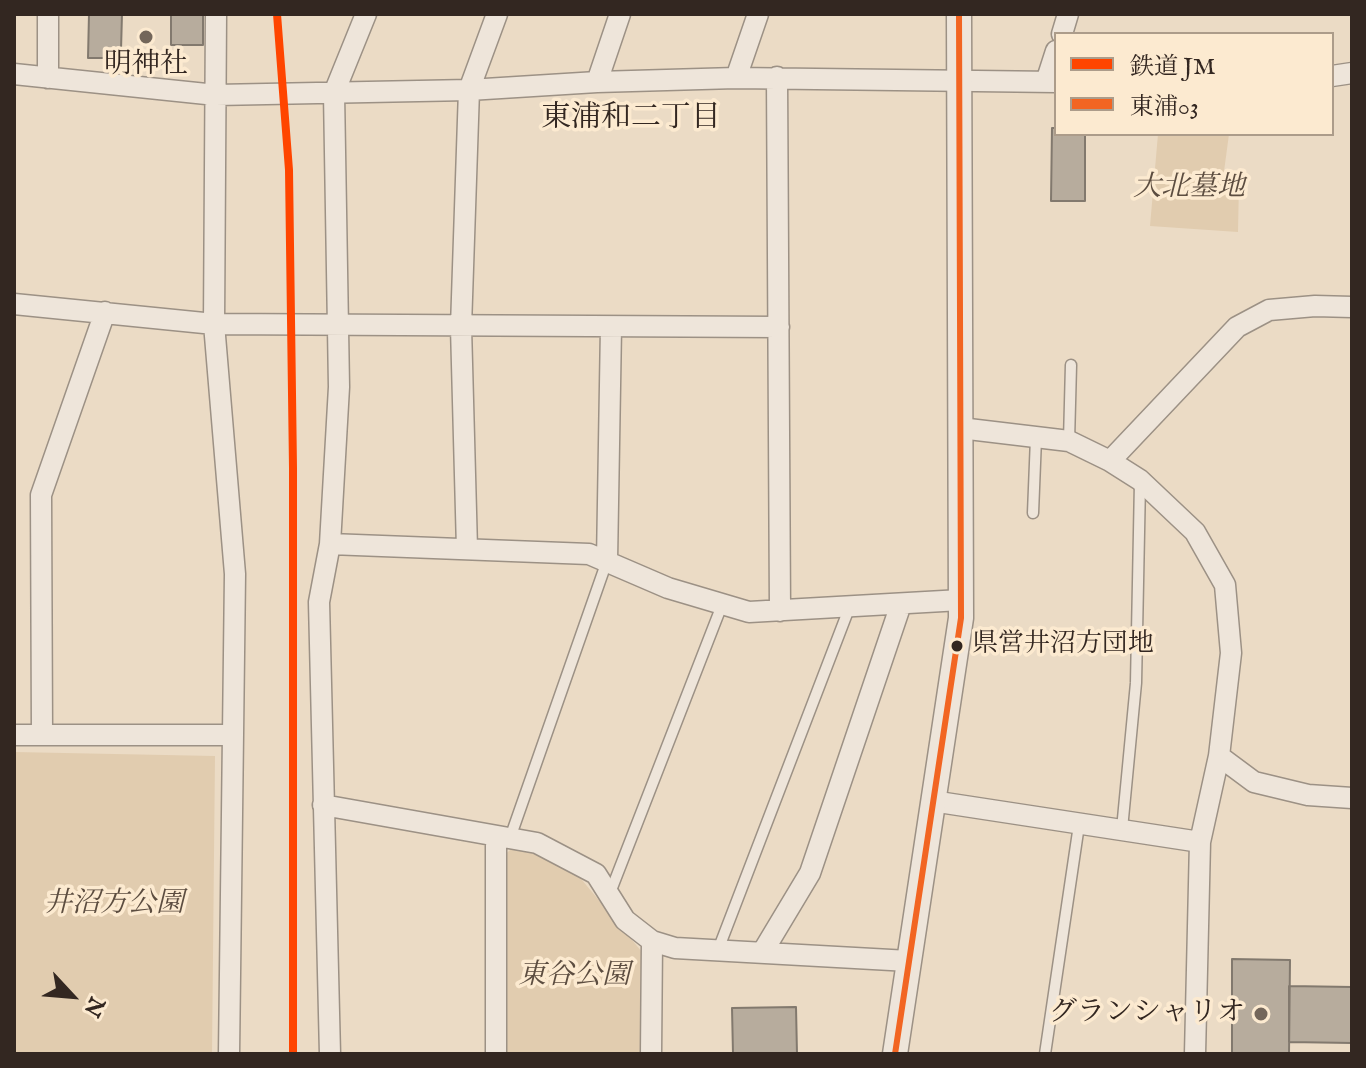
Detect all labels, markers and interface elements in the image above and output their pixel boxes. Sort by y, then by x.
marker: 明神社 [137,28,155,46]
legend [1054,32,1334,136]
place label: 明神社 [104,49,188,83]
text: 鉄道 JM [1130,52,1216,83]
text: 東浦03 [1130,92,1199,123]
district label: 東浦和二丁目 [541,102,721,138]
park label: 大北墓地 [1133,172,1245,206]
place label: 県営井沼方団地 [972,630,1154,662]
marker: 県営井沼方団地 [949,638,965,654]
park label: 井沼方公園 [44,888,184,922]
north arrow [32,956,112,1036]
park label: 東谷公園 [518,960,630,994]
text: N [77,992,110,1021]
place label: グランシャリオ [1049,997,1245,1031]
marker: グランシャリオ [1252,1005,1270,1023]

